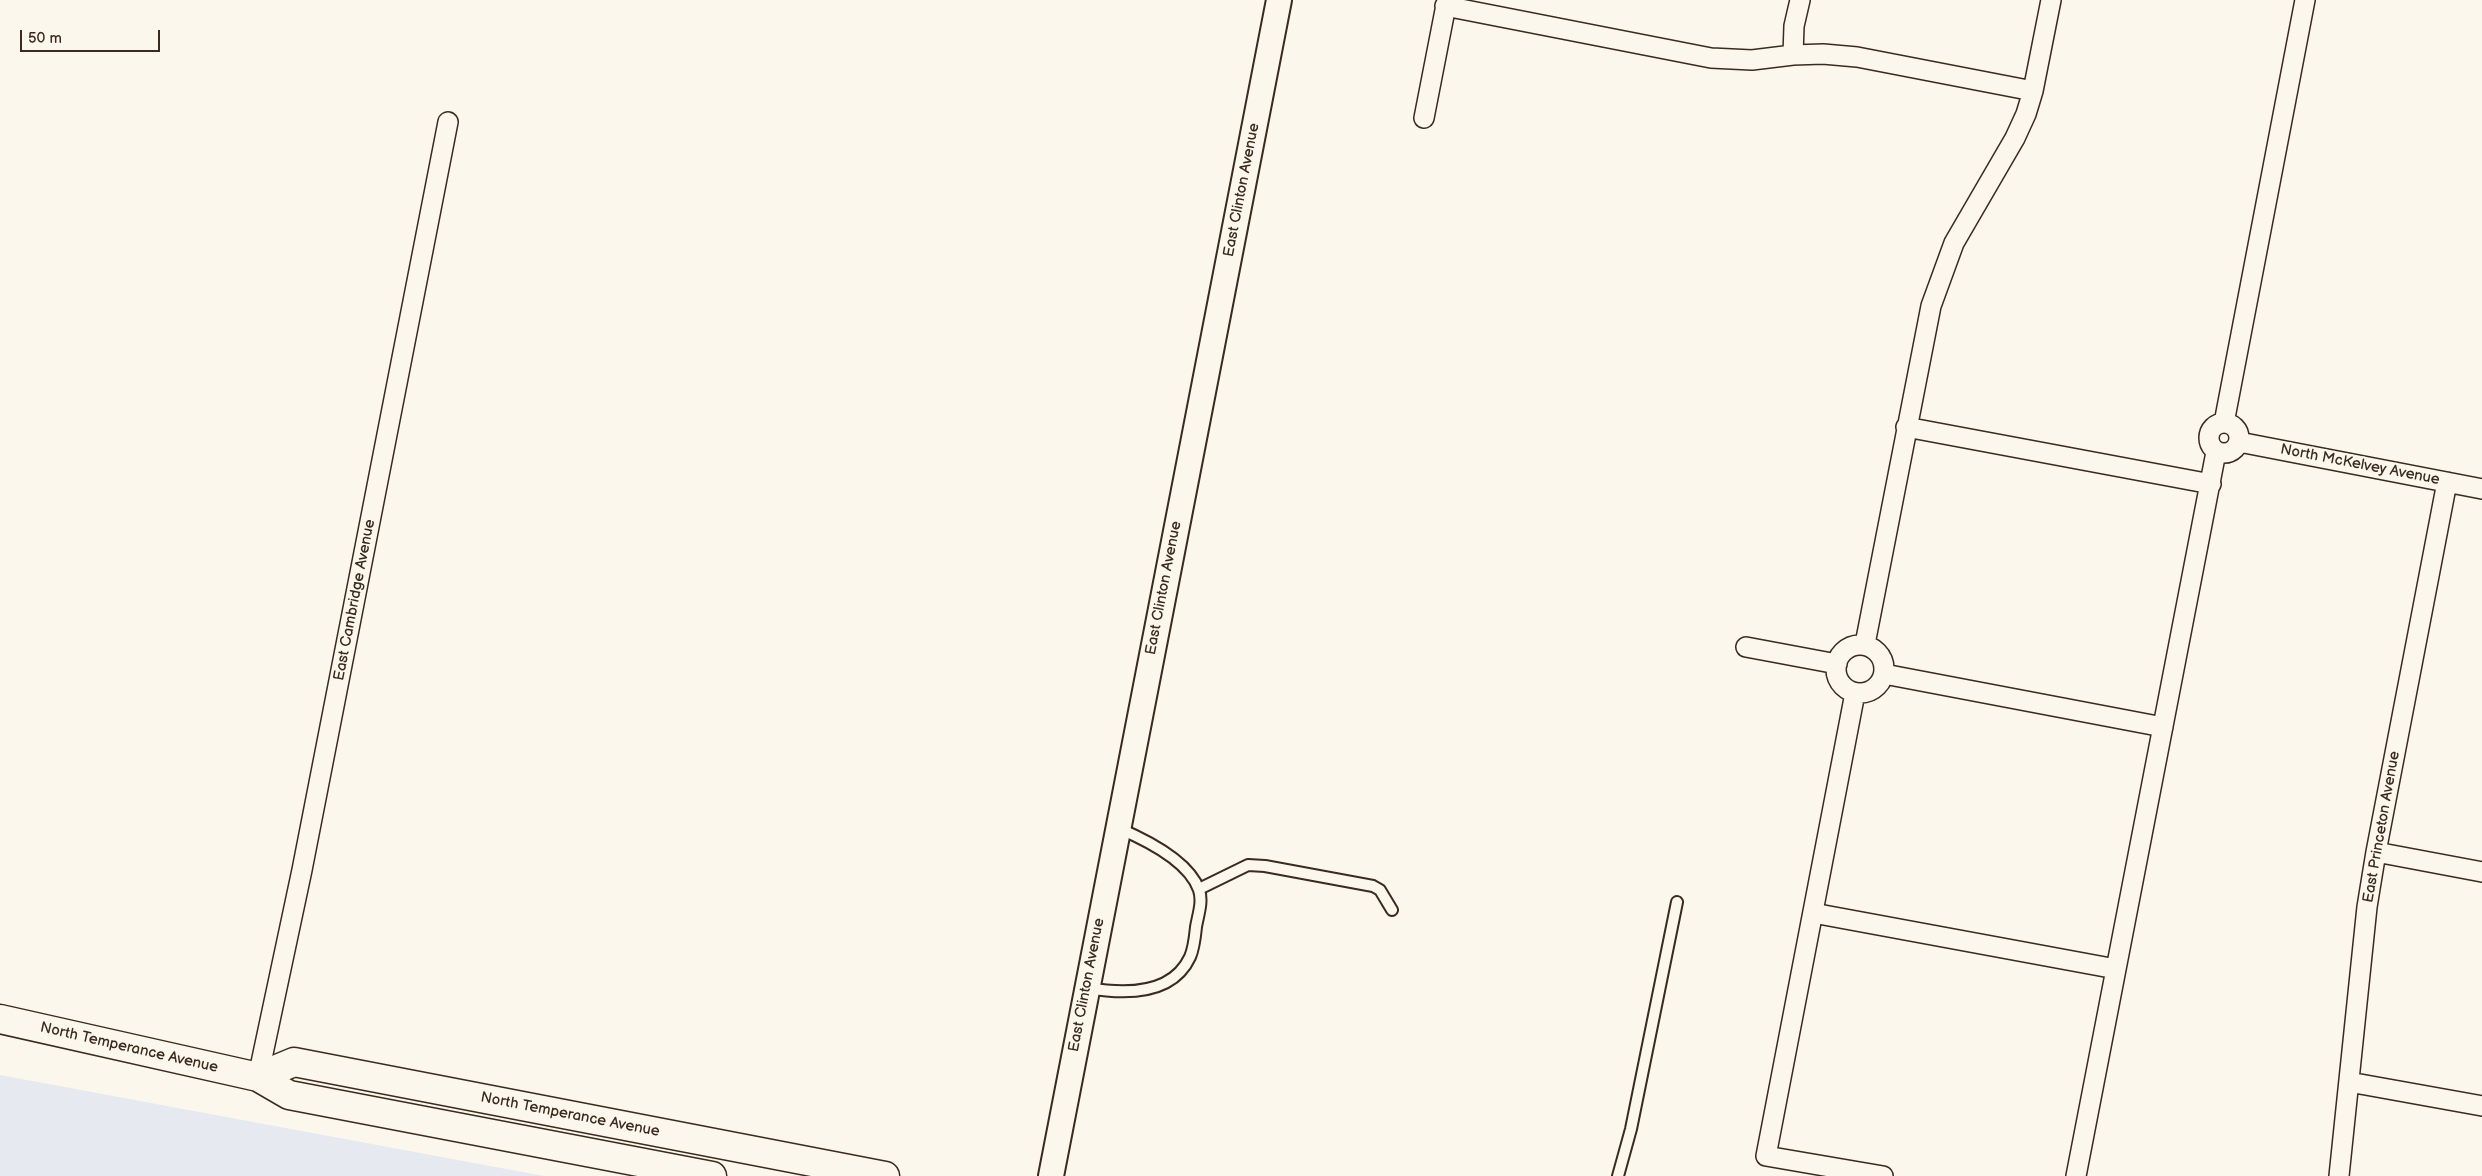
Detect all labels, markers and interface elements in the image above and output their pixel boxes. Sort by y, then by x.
scale bar [22,20,162,52]
text: 50 m [28,29,62,48]
street label: East Clinton Avenue [1220,122,1264,258]
street label: North McKelvey Avenue [2279,441,2441,489]
street label: East Cambridge Avenue [331,518,379,682]
street label: East Clinton Avenue [1142,520,1186,656]
street label: East Princeton Avenue [2360,750,2404,904]
street label: East Clinton Avenue [1065,917,1109,1053]
street label: North Temperance Avenue [38,1019,220,1077]
street label: North Temperance Avenue [479,1089,661,1141]

